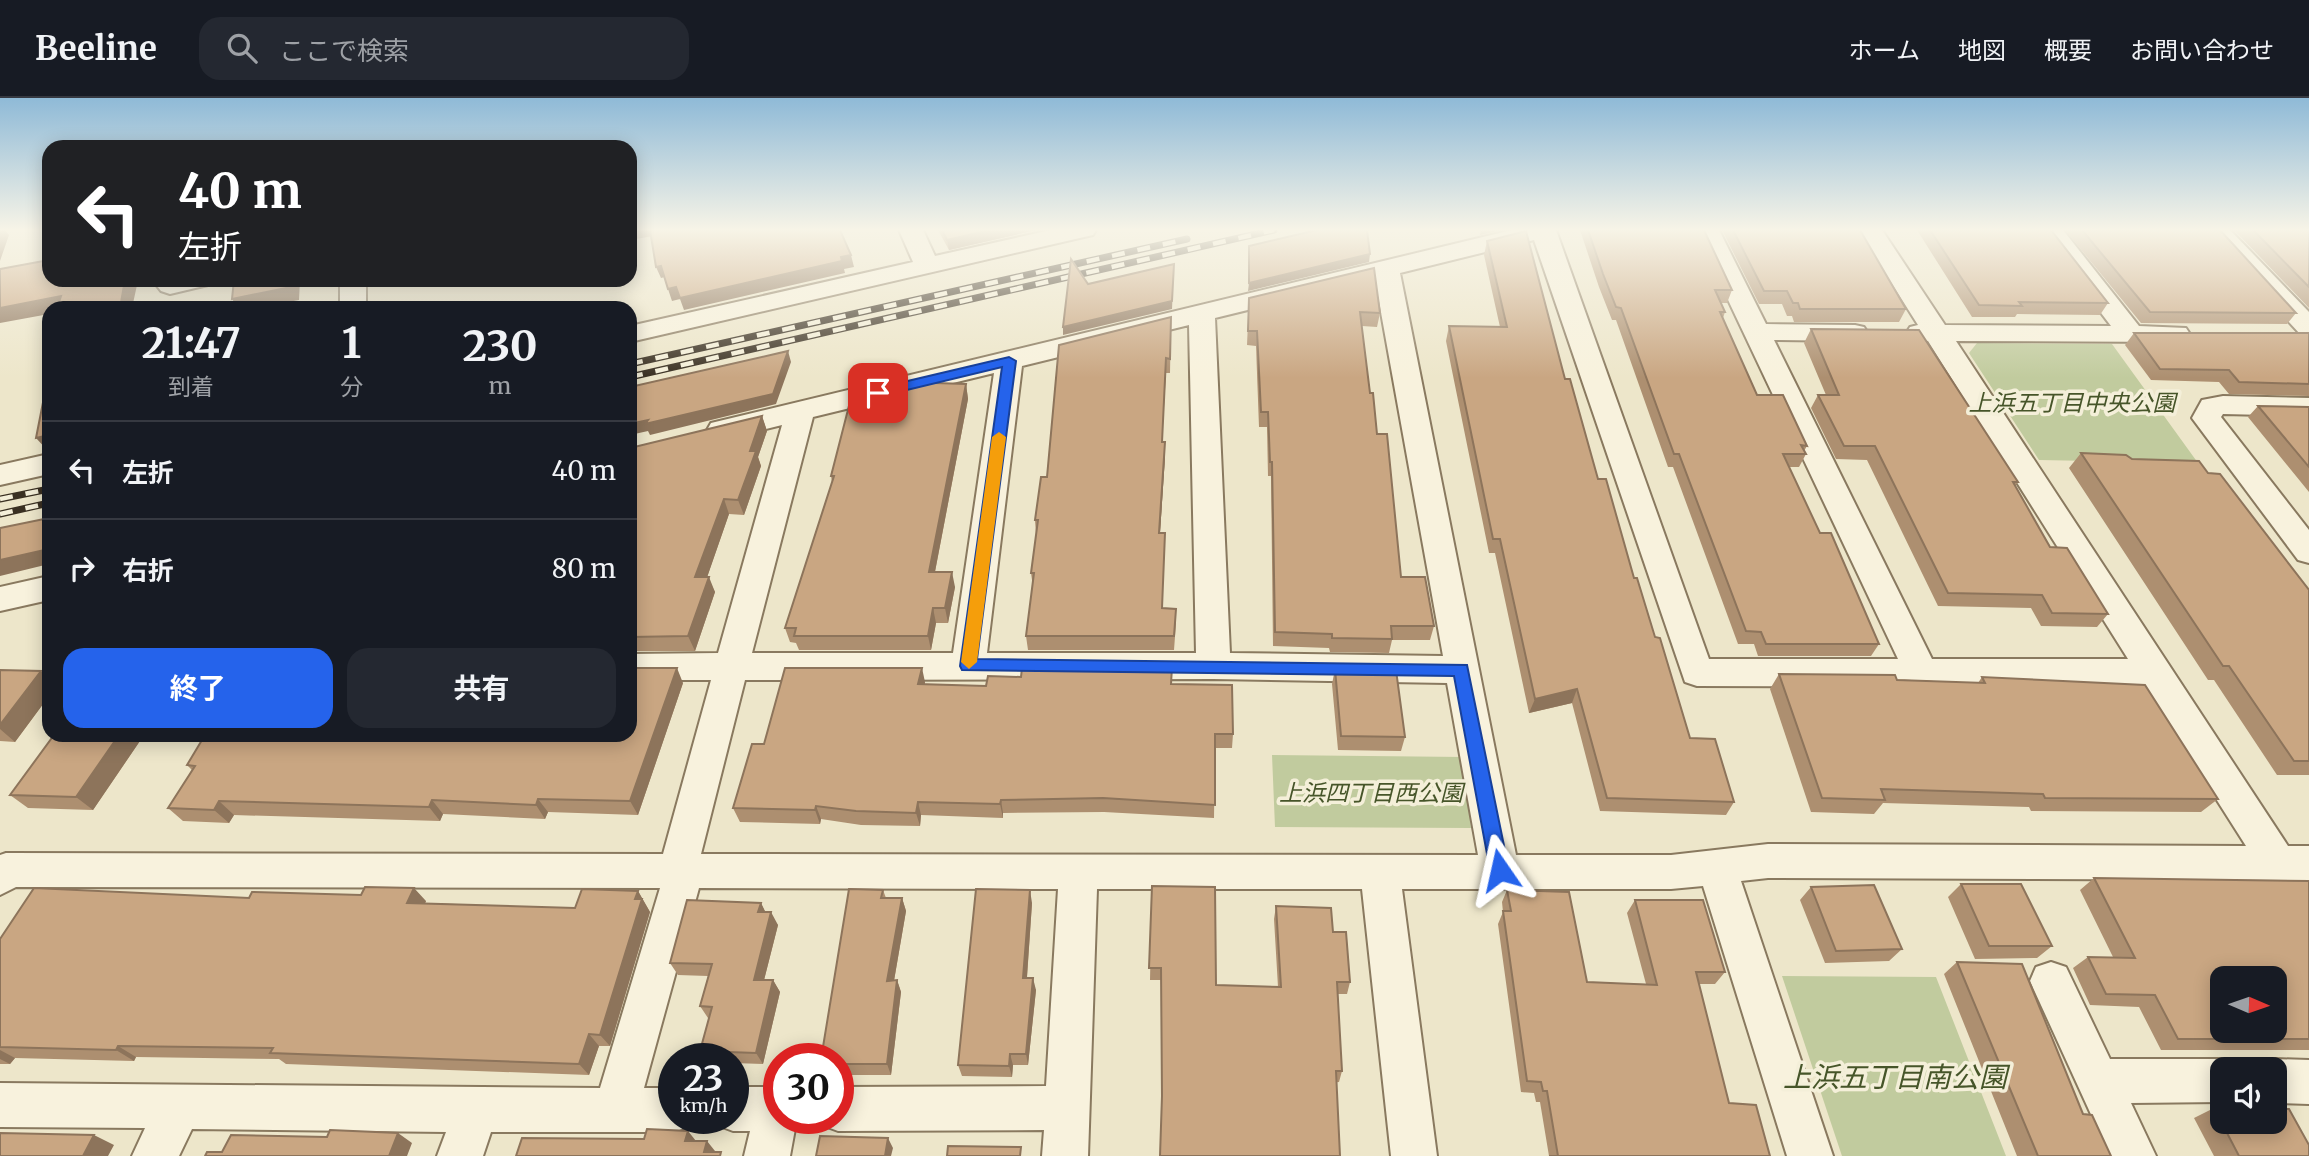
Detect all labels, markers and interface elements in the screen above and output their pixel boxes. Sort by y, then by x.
search box [199,17,689,80]
text: Beeline [35,28,157,69]
icon: search [223,29,261,67]
text: ここで検索 [279,34,409,67]
text: ホーム [1849,35,1920,66]
text: 地図 [1958,35,2006,66]
text: 概要 [2044,35,2092,66]
text: お問い合わせ [2130,35,2274,66]
text: 40 m [178,160,302,221]
icon: left [63,168,154,259]
text: 左折 [178,227,242,267]
text: 21:47 [141,317,241,369]
text: 1 [342,317,361,369]
text: 230 [462,320,538,372]
pin [848,363,908,423]
text: m [489,371,511,400]
text: 到着 [168,372,214,401]
text: 分 [340,372,363,401]
icon: arrive [859,374,897,412]
park label: 上浜五丁目中央公園 [1969,388,2179,417]
icon: left [63,451,101,489]
text: 40 m [552,454,616,487]
text: 左折 [122,456,174,489]
icon: right [63,549,101,587]
text: 80 m [552,552,616,585]
text: 右折 [122,554,174,587]
button: 終了 [63,648,333,728]
button: 共有 [347,648,616,728]
park label: 上浜四丁目西公園 [1279,778,1466,807]
position arrow [1463,833,1537,907]
north arrow [2210,966,2287,1043]
map controls [2210,966,2287,1134]
speed limit sign: 30 [763,1043,854,1134]
text: 23 [684,1057,723,1101]
button: sound [2210,1057,2287,1134]
park label: 上浜五丁目南公園 [1783,1059,2011,1095]
text: km/h [680,1094,727,1117]

